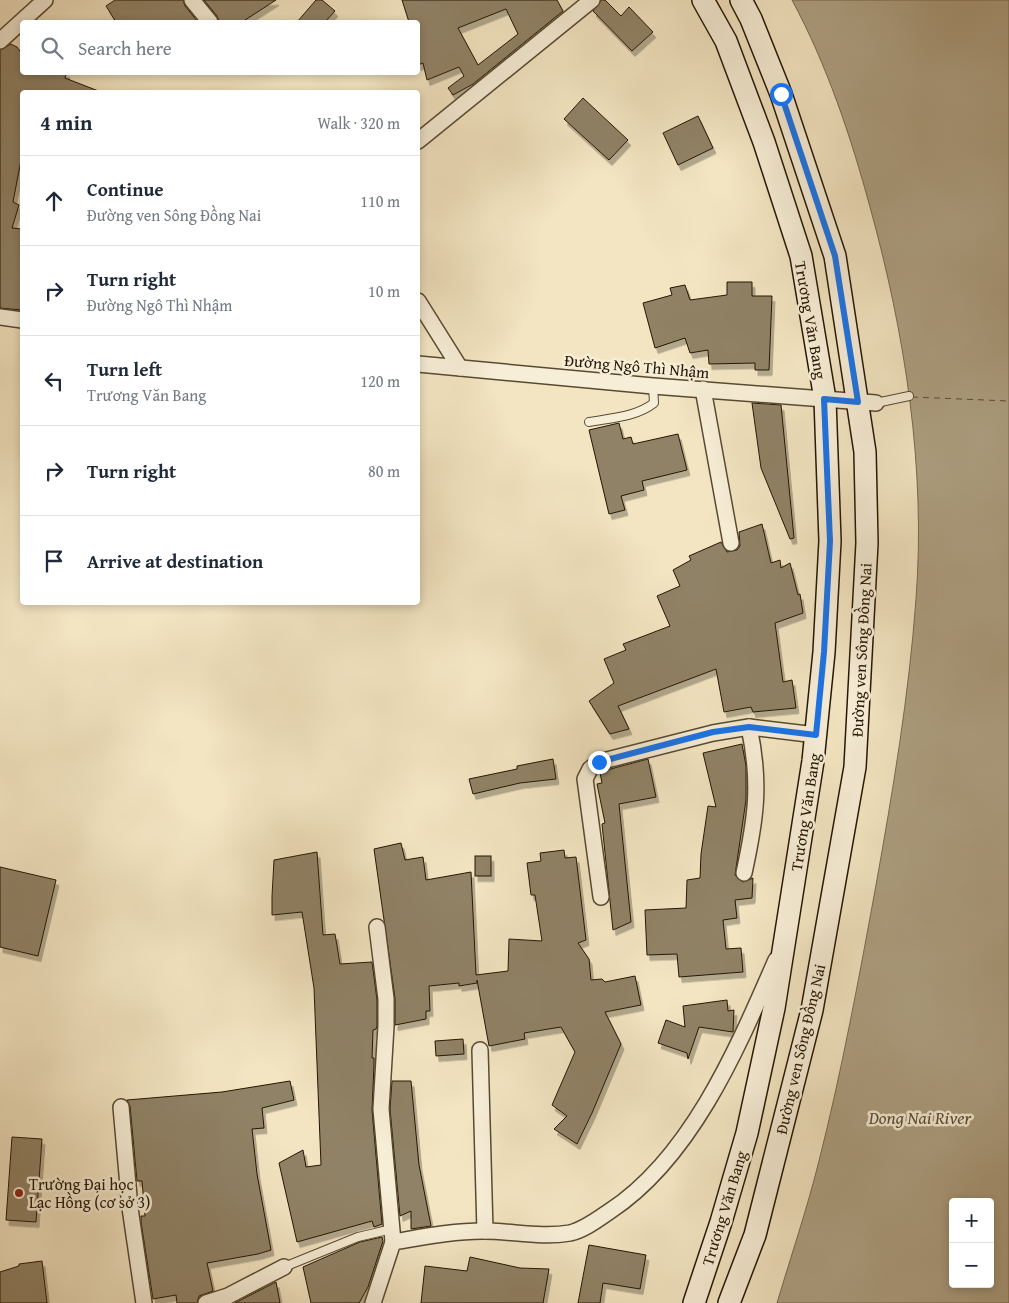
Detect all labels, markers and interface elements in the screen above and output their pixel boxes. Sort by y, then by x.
search box [20,20,420,75]
icon: search [38,34,66,62]
text: Search here [78,34,172,62]
route start [770,83,793,106]
text: 4 min [40,107,92,138]
text: Walk · 320 m [317,111,400,135]
text: Continue [87,175,164,203]
icon: ahead [40,187,68,215]
text: 110 m [360,189,400,213]
text: Đường ven Sông Đồng Nai [87,203,261,227]
street label: Trương Văn Bang [789,259,833,381]
text: Turn right [87,265,176,293]
icon: right [40,277,68,305]
text: 10 m [368,279,400,303]
text: Đường Ngô Thì Nhậm [87,293,232,317]
street label: Đường Ngô Thì Nhậm [564,348,710,384]
text: Turn left [87,355,162,383]
icon: left [40,367,68,395]
text: 120 m [360,369,400,393]
text: Trương Văn Bang [87,383,206,407]
icon: right [40,457,68,485]
text: Turn right [87,457,176,485]
text: 80 m [368,459,400,483]
icon: arrive [40,547,68,575]
text: Arrive at destination [87,547,263,575]
street label: Đường ven Sông Đồng Nai [844,562,878,738]
route end [588,751,611,774]
street label: Trương Văn Bang [784,751,826,873]
street label: Đường ven Sông Đồng Nai [769,961,831,1137]
water label: Dong Nai River [868,1104,973,1131]
street label: Trương Văn Bang [695,1147,753,1268]
place label: Trường Đại học Lạc Hồng (cơ sở 3) [29,1172,150,1214]
marker: Trường Đại học Lạc Hồng (cơ sở 3) [13,1187,25,1199]
map controls [949,1198,994,1288]
button: + [949,1198,994,1243]
button: − [949,1243,994,1288]

